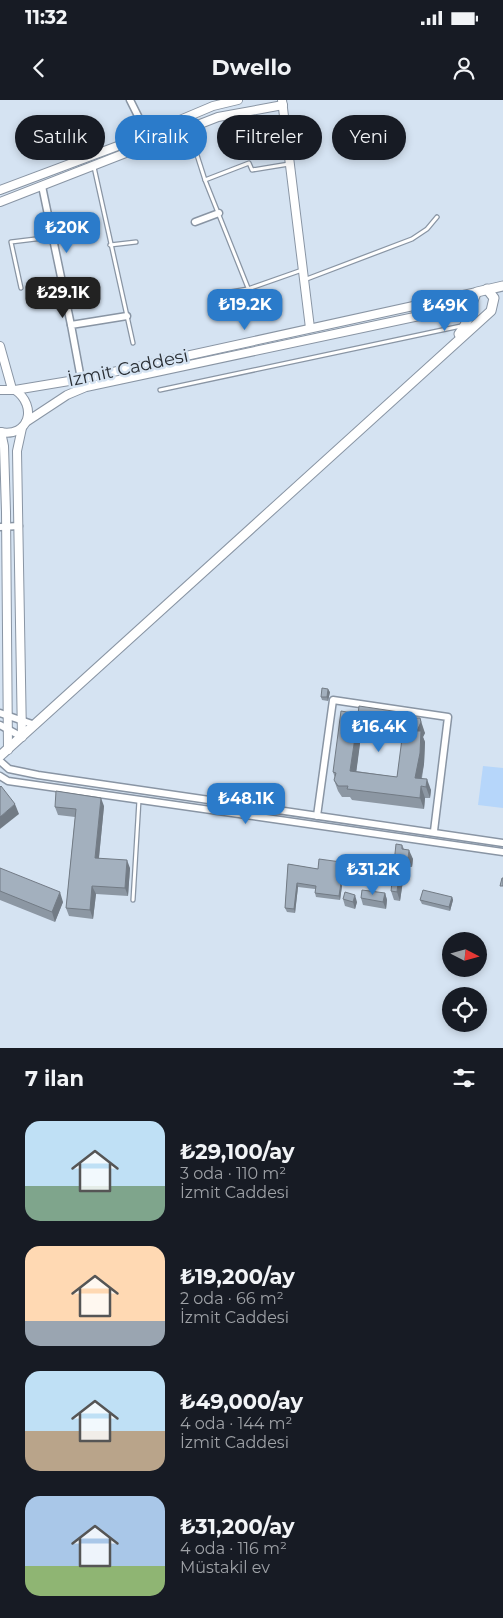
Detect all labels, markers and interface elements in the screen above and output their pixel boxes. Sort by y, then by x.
text: 11:32 [25,6,67,29]
icon: back [25,54,53,82]
text: Dwello [212,54,292,81]
icon: person [450,54,478,82]
chip: Satılık [15,115,105,160]
chip: Kiralık [115,115,207,160]
chip: Filtreler [217,115,322,160]
chip: Yeni [332,115,406,160]
pin: ₺20K [37,212,97,254]
text: ₺20K [45,218,89,237]
pin: ₺29.1K [22,276,104,319]
text: ₺29.1K [36,283,90,302]
pin: ₺19.2K [204,288,286,331]
pin: ₺49K [415,290,475,332]
text: ₺19.2K [218,295,272,314]
text: ₺49K [422,296,468,315]
street label: İzmit Caddesi [66,344,190,392]
pin: ₺16.4K [338,710,420,753]
text: ₺16.4K [351,717,407,736]
pin: ₺48.1K [205,782,287,825]
text: ₺48.1K [218,789,274,808]
pin: ₺31.2K [332,854,414,896]
text: ₺31.2K [346,860,400,879]
north arrow [442,932,488,978]
map controls [442,932,487,1032]
button: locate [442,987,487,1032]
icon: filters [450,1064,478,1092]
text: 7 ilan [25,1066,84,1091]
text: ₺29,100/ay [180,1139,295,1164]
icon: home [65,1141,125,1201]
text: 3 oda · 110 m² [180,1164,286,1183]
text: İzmit Caddesi [180,1183,289,1202]
text: ₺19,200/ay [180,1264,295,1289]
icon: home [65,1266,125,1326]
text: 2 oda · 66 m² [180,1289,284,1308]
text: İzmit Caddesi [180,1308,289,1327]
text: ₺49,000/ay [180,1389,303,1414]
icon: home [65,1391,125,1451]
text: 4 oda · 144 m² [180,1414,292,1433]
text: İzmit Caddesi [180,1433,289,1452]
text: ₺31,200/ay [180,1514,294,1539]
icon: home [65,1516,125,1576]
text: 4 oda · 116 m² [180,1539,287,1558]
text: Müstakil ev [180,1558,270,1577]

